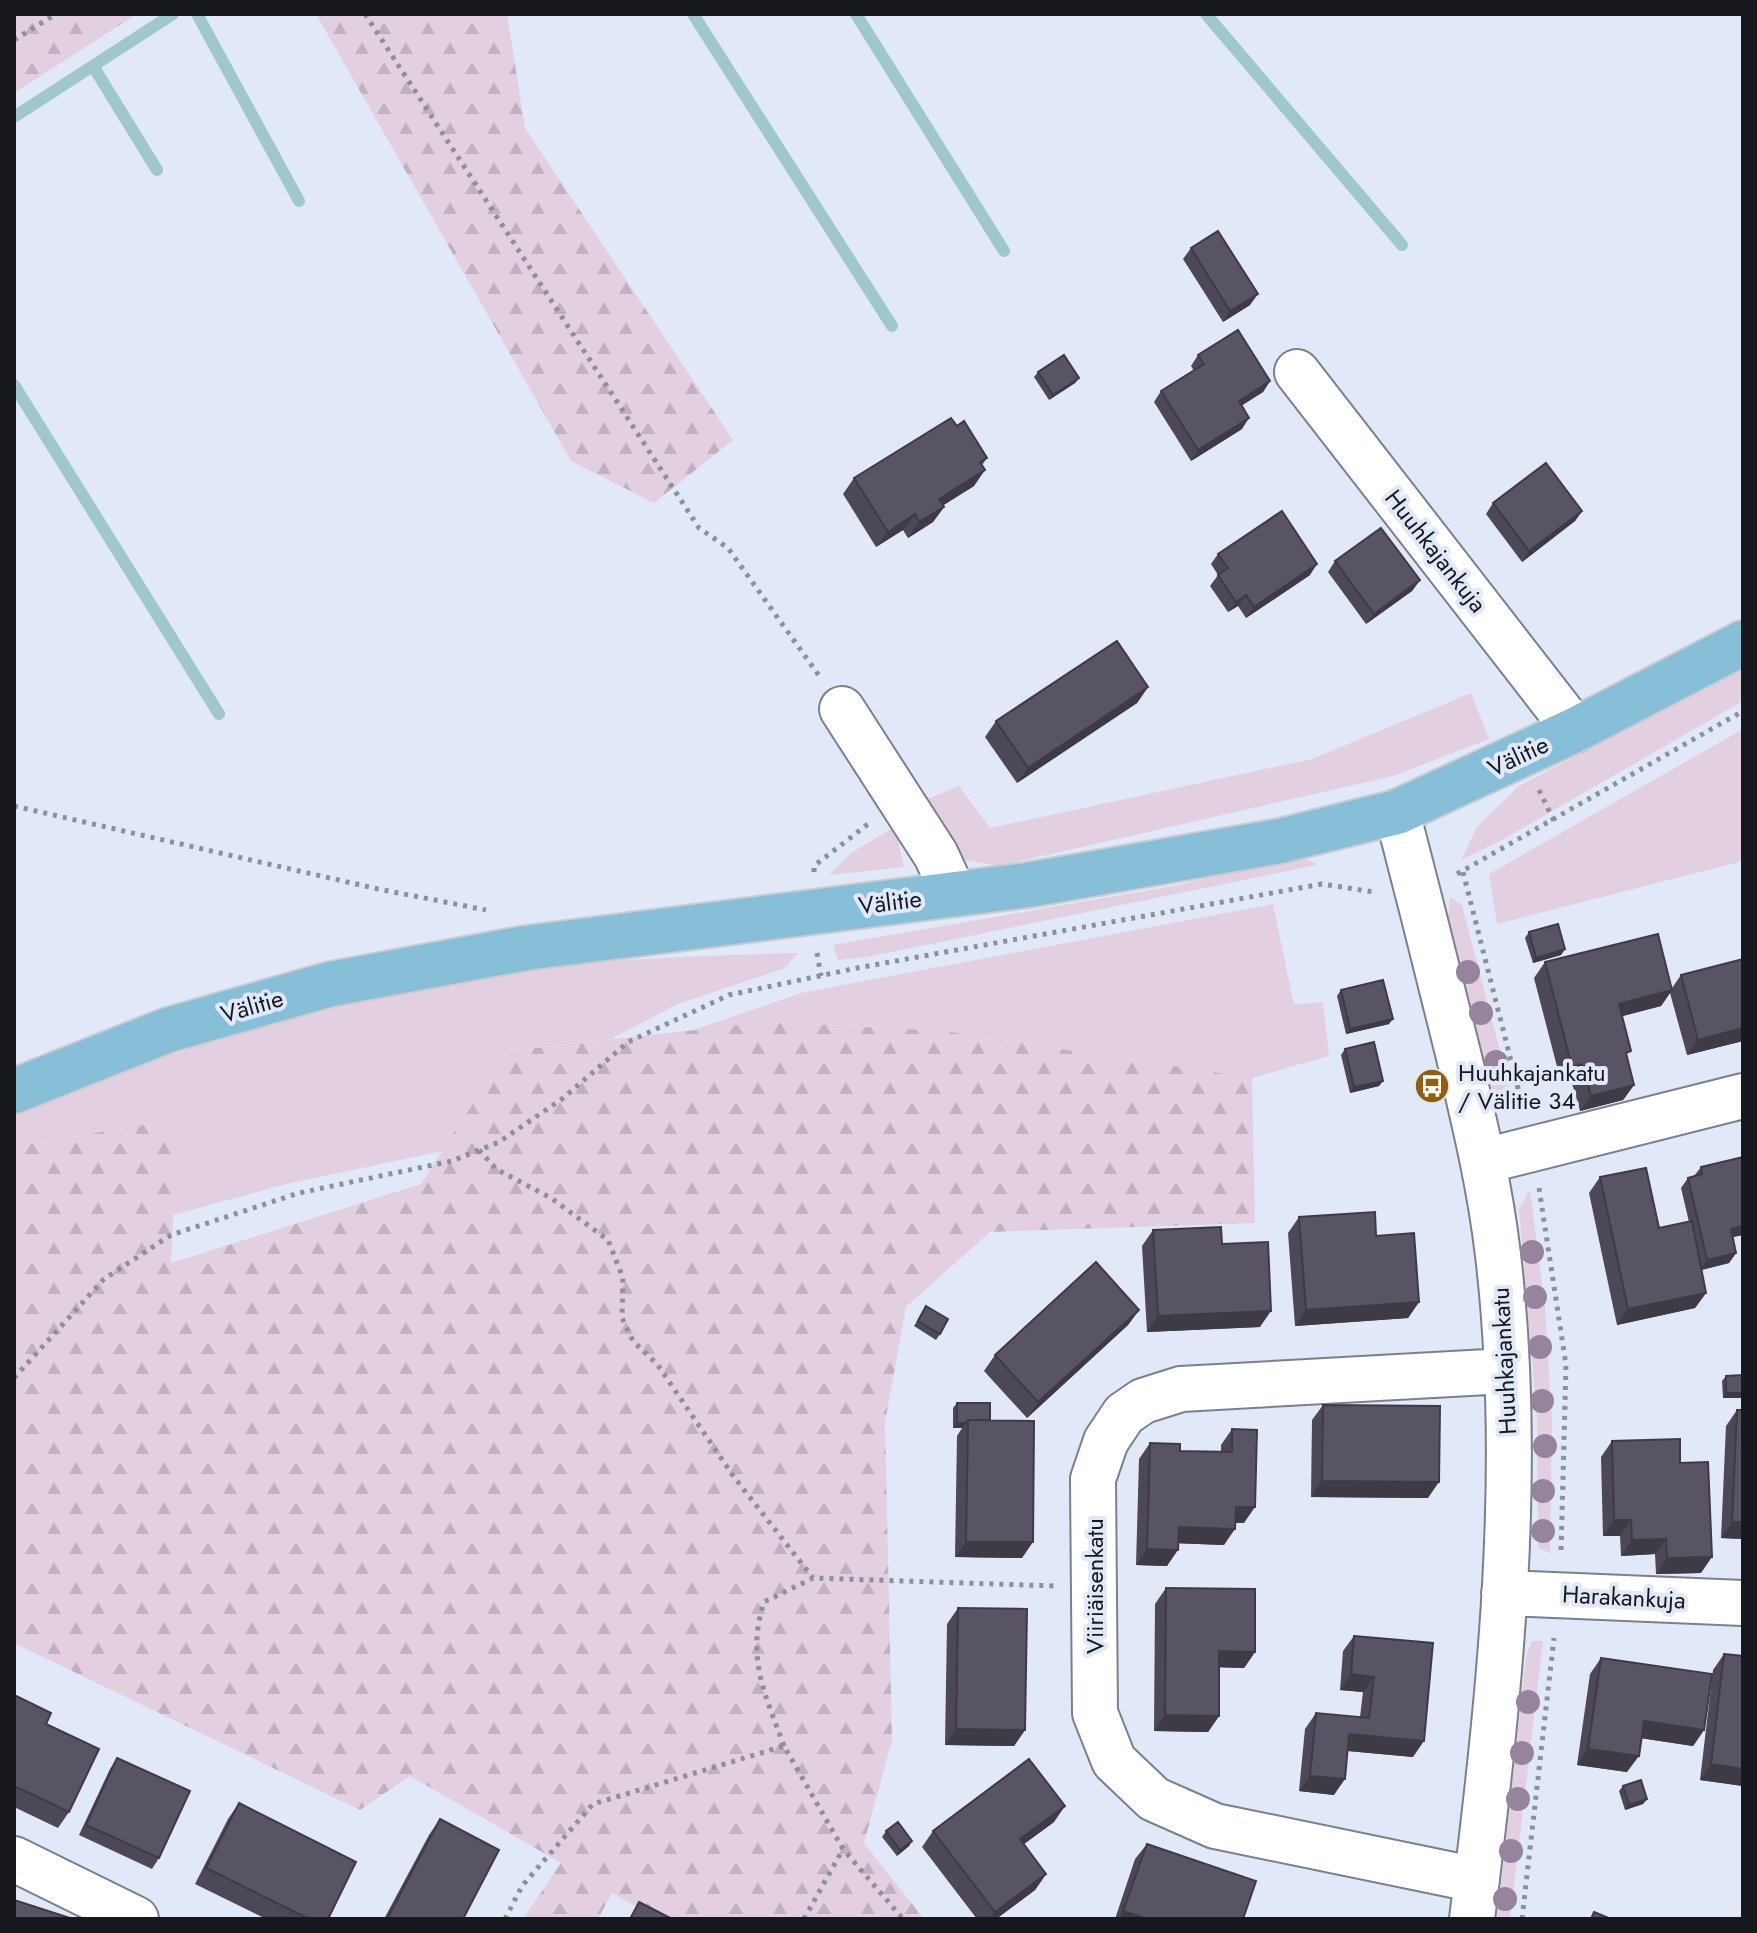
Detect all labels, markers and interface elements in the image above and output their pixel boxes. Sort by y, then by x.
street label: Huuhkajankuja [1377,482,1495,620]
street label: Välitie [1482,727,1554,785]
street label: Välitie [856,881,924,923]
street label: Välitie [217,980,287,1032]
place label: Huuhkajankatu / Välitie 34 [1458,1055,1606,1118]
bus stop icon: Huuhkajankatu / Välitie 34 [1413,1067,1451,1105]
street label: Huuhkajankatu [1483,1286,1525,1436]
street label: Viiriäisenkatu [1077,1518,1112,1654]
street label: Harakankuja [1561,1576,1687,1618]

